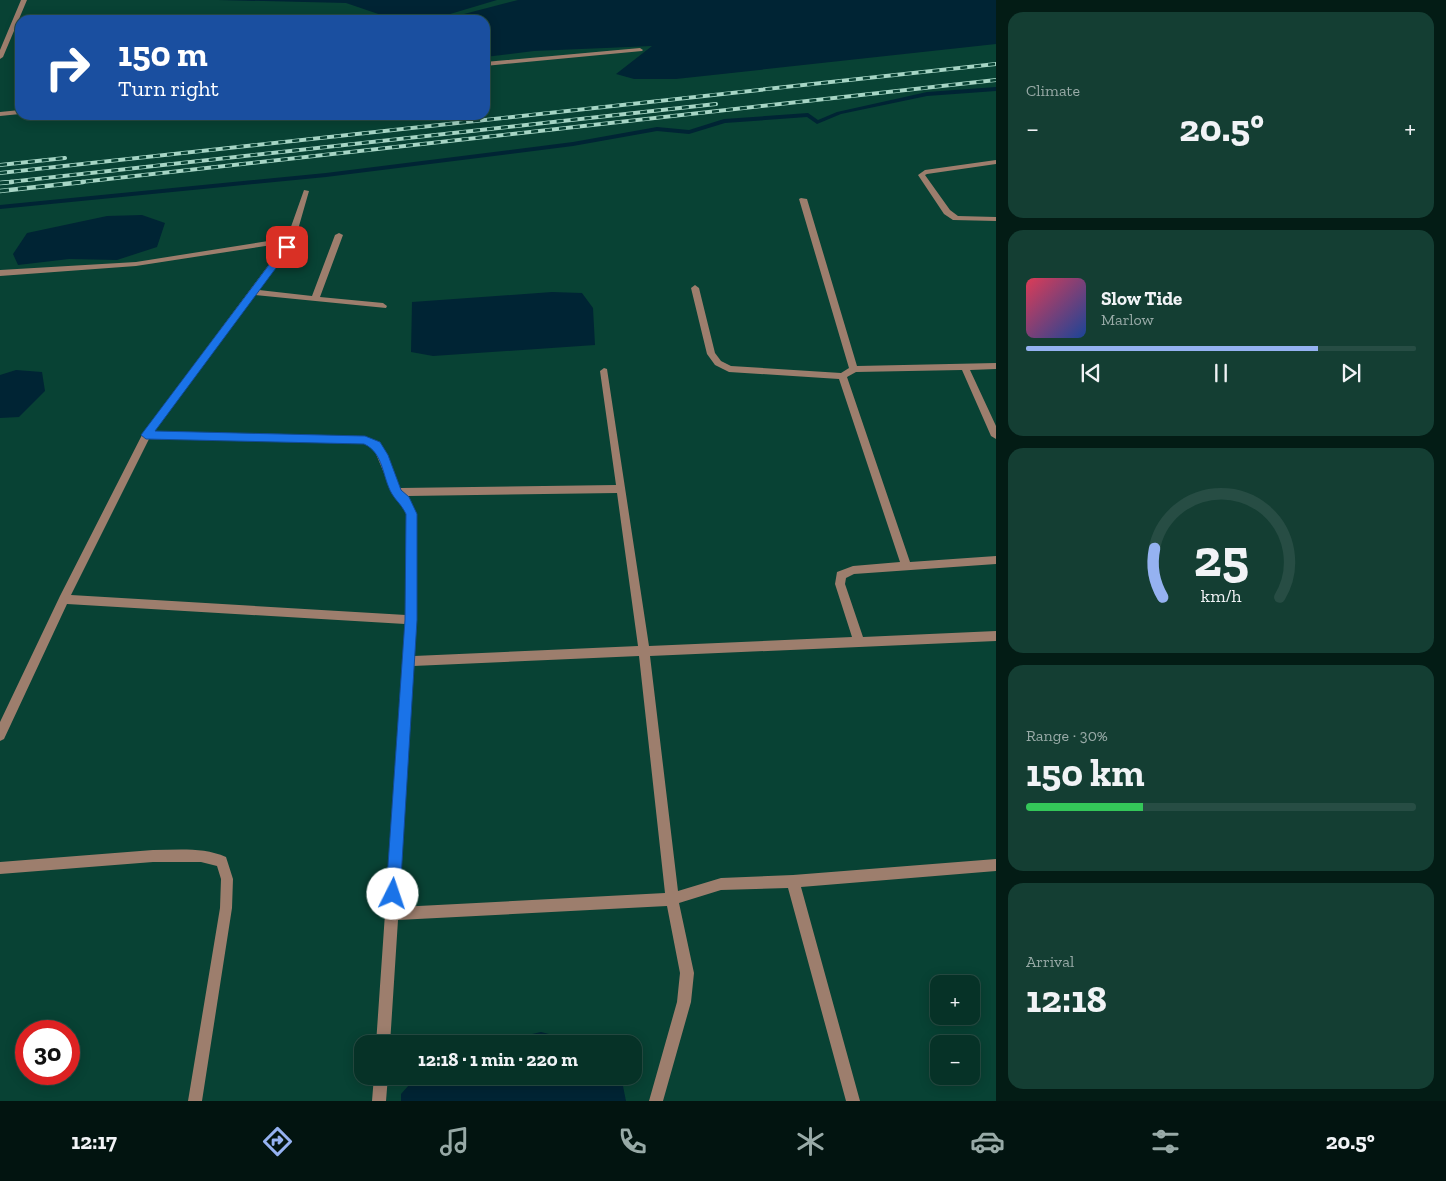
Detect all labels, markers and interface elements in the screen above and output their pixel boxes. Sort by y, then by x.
text: 150 m [118,33,208,75]
icon: right [35,35,100,100]
text: Turn right [118,75,219,102]
text: Climate [1026,81,1080,100]
text: 20.5° [1179,105,1264,151]
text: − [1026,112,1039,145]
text: + [1404,112,1416,145]
pin [266,226,308,268]
icon: arrive [273,233,301,261]
text: Slow Tide [1101,287,1182,310]
text: Marlow [1101,310,1154,329]
icon: previous [1077,359,1105,387]
icon: pause [1207,359,1235,387]
icon: next [1337,359,1365,387]
text: 25 [1193,527,1249,589]
text: km/h [1201,585,1241,607]
text: Range · 30% [1026,726,1108,745]
text: 150 km [1026,750,1144,796]
position arrow [366,867,418,919]
text: Arrival [1026,952,1074,971]
map controls [930,975,980,1085]
button: + [930,975,980,1025]
text: 12:18 [1026,976,1107,1022]
speed limit sign: 30 [15,1020,80,1085]
button: − [930,1035,980,1085]
text: 12:18 · 1 min · 220 m [418,1048,578,1071]
icon: directions [260,1124,295,1159]
icon: music [437,1124,472,1159]
icon: phone [615,1124,650,1159]
icon: climate [793,1124,828,1159]
icon: car [970,1124,1005,1159]
icon: filters [1148,1124,1183,1159]
text: 12:17 [71,1128,117,1155]
text: 20.5° [1326,1128,1375,1155]

